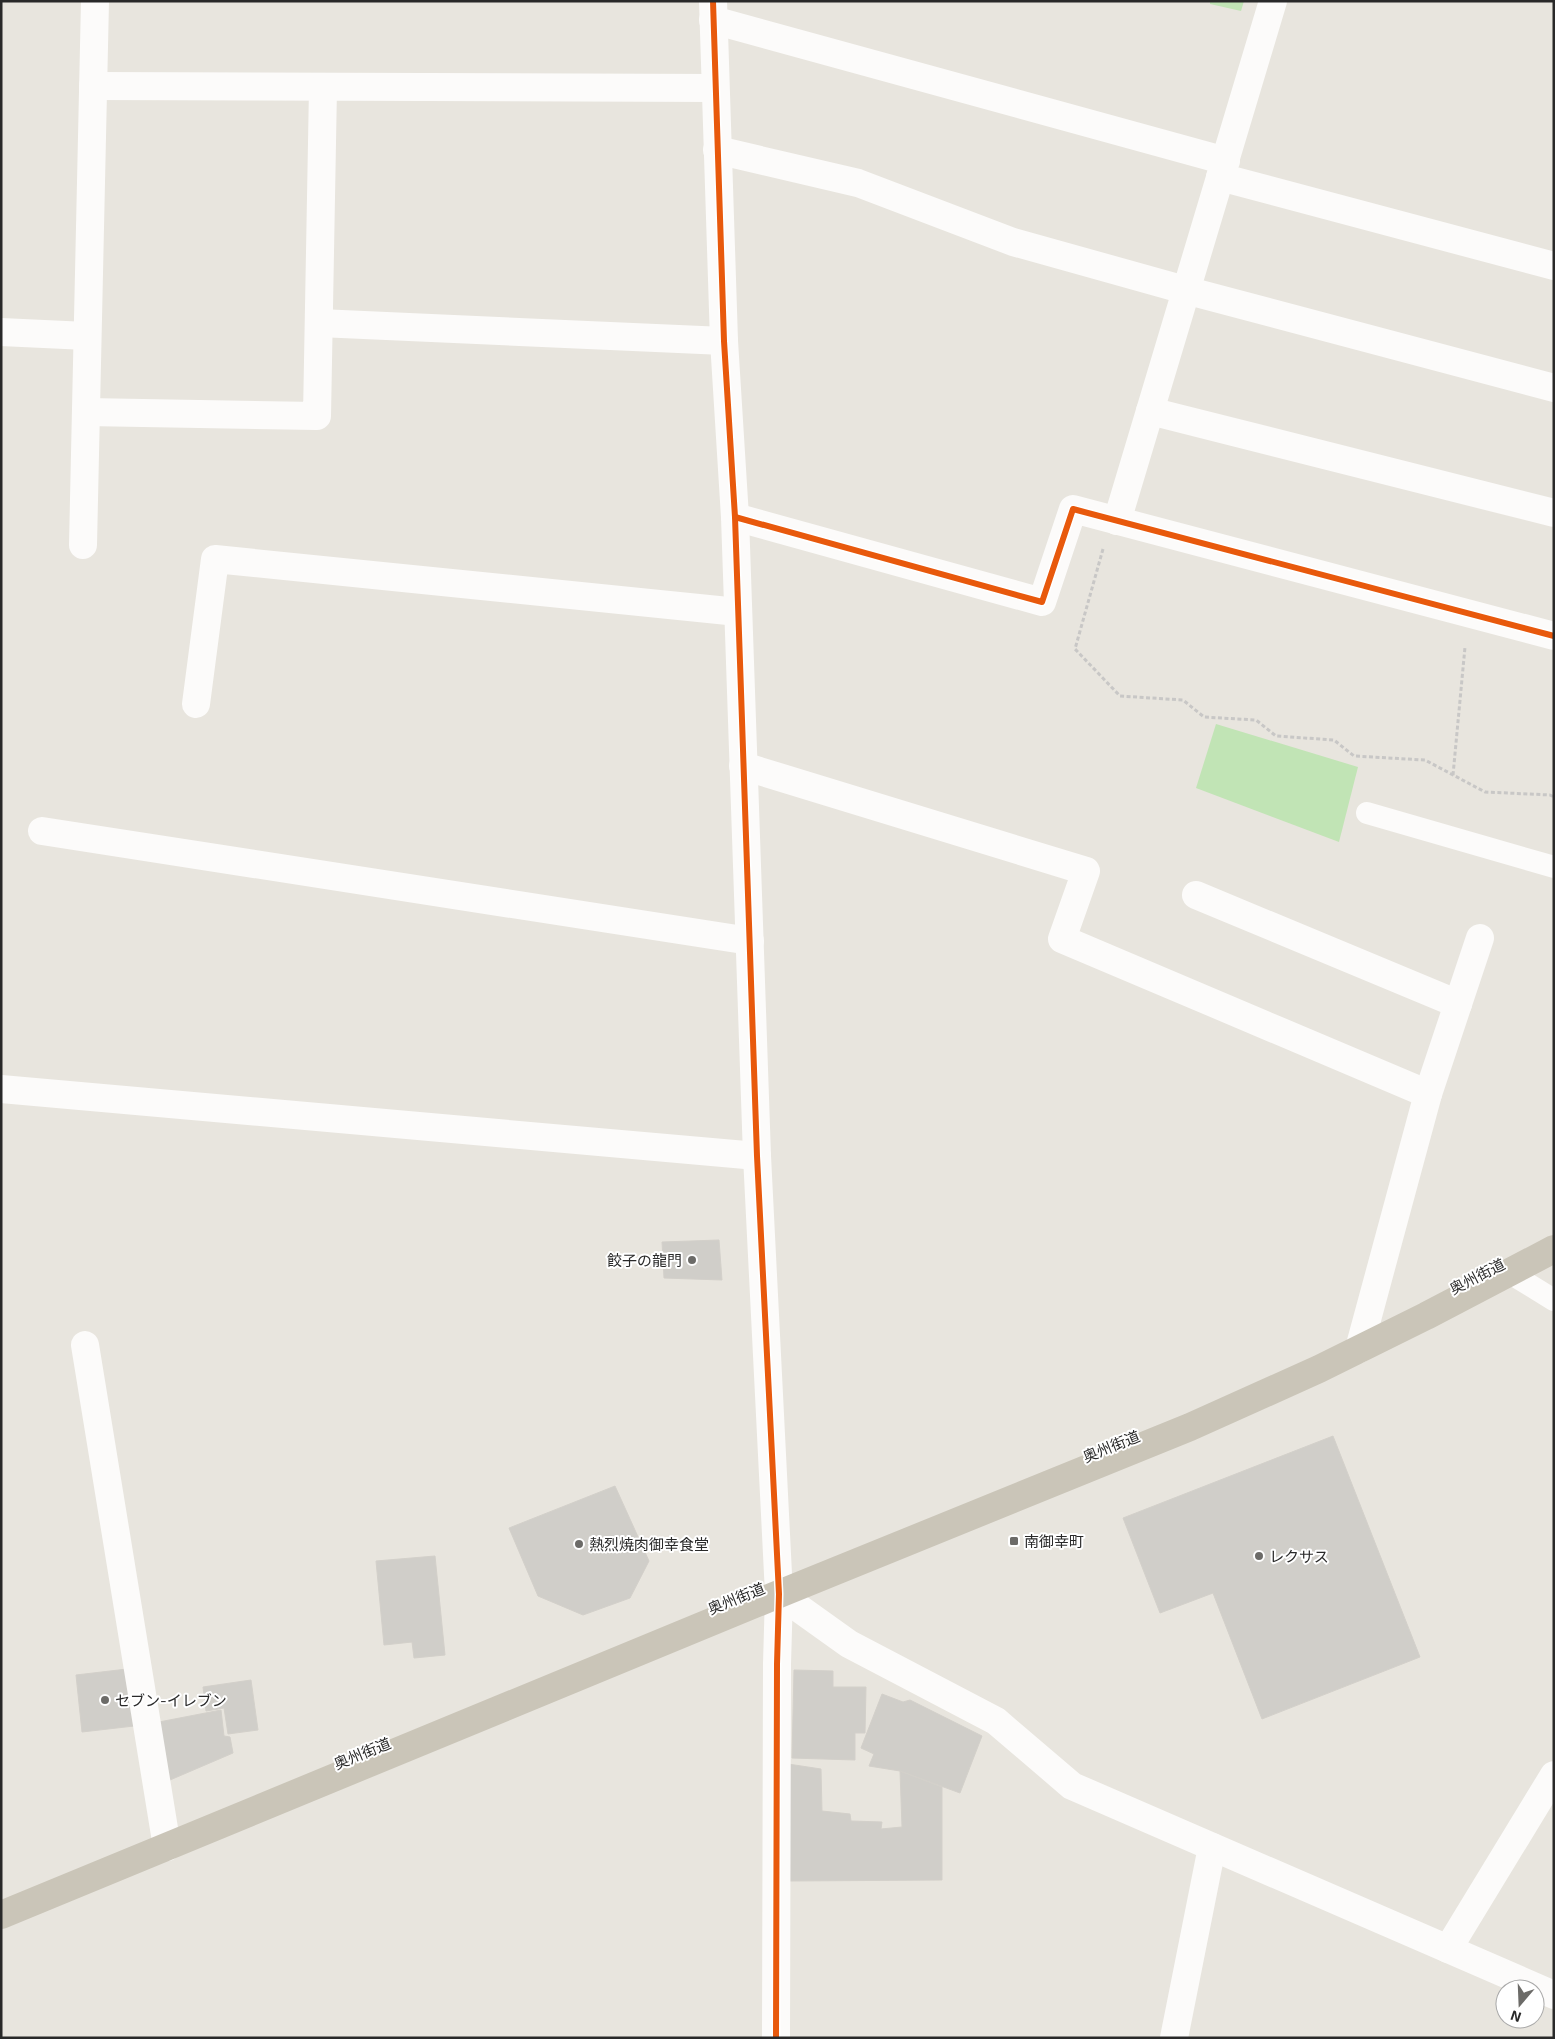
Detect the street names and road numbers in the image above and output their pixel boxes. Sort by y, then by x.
street label: 奥州街道 [1446,1254,1508,1298]
street label: 奥州街道 [1080,1426,1142,1466]
street label: 奥州街道 [705,1578,767,1618]
street label: 奥州街道 [331,1733,393,1773]

